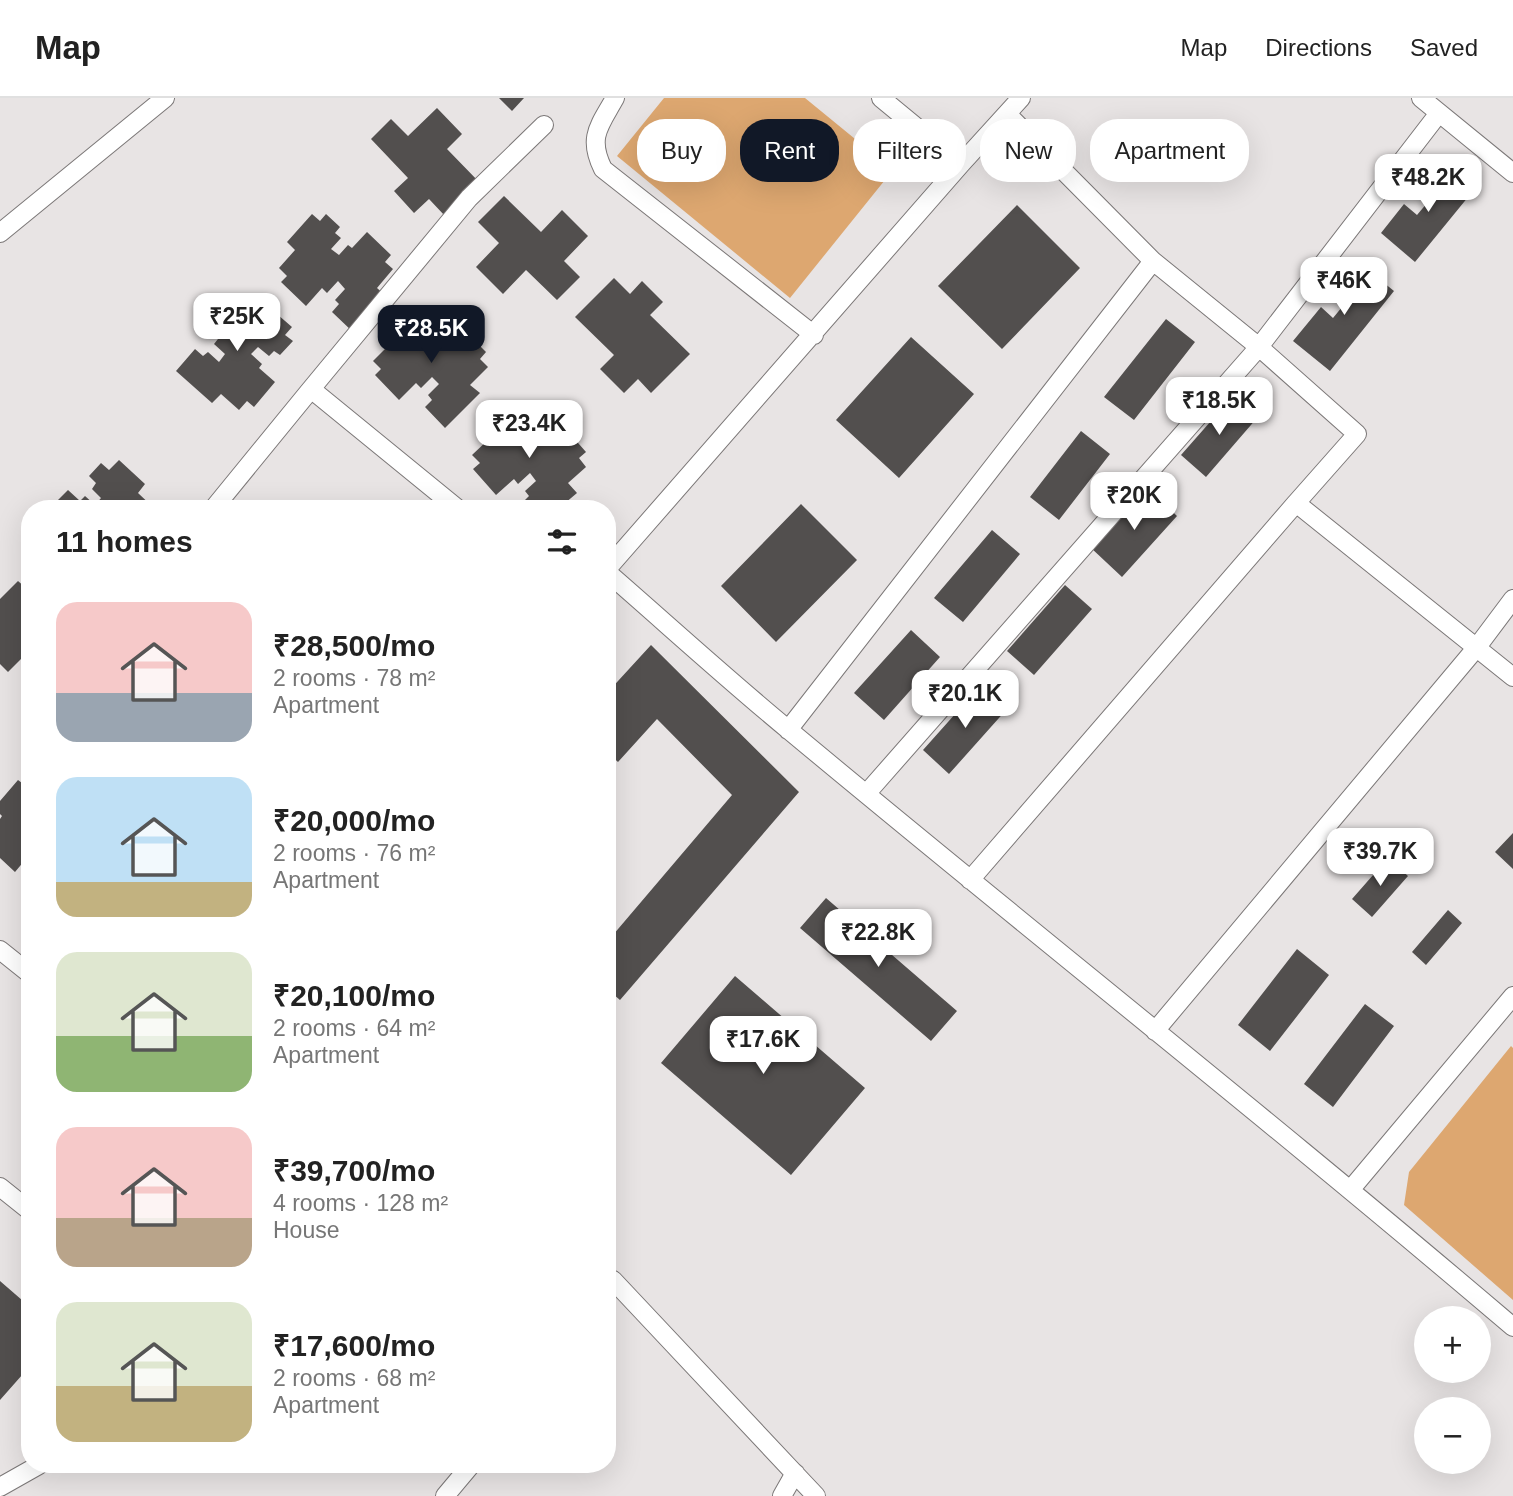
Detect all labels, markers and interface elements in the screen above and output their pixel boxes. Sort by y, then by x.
text: Map [35,29,101,66]
text: Map [1181,34,1227,61]
text: Directions [1265,34,1372,61]
text: Saved [1410,34,1478,61]
chip: Buy [637,119,726,182]
chip: Rent [740,119,839,182]
chip: Filters [853,119,966,182]
chip: New [980,119,1076,182]
chip: Apartment [1090,119,1249,182]
pin: ₹48.2K [1371,155,1485,214]
text: ₹48.2K [1391,164,1465,190]
pin: ₹46K [1303,258,1385,317]
text: ₹46K [1316,267,1372,293]
pin: ₹25K [196,294,278,353]
text: ₹25K [209,303,265,329]
pin: ₹28.5K [374,306,488,365]
text: ₹28.5K [394,315,468,341]
pin: ₹18.5K [1162,378,1276,437]
text: ₹18.5K [1182,387,1256,413]
pin: ₹23.4K [472,400,586,460]
text: ₹23.4K [492,410,566,436]
pin: ₹20K [1093,472,1175,532]
text: ₹20K [1106,482,1162,508]
icon: filters [543,523,581,561]
text: 11 homes [56,525,193,558]
text: ₹28,500/mo [273,629,435,662]
icon: home [112,630,196,714]
text: 2 rooms · 78 m² [273,665,435,691]
pin: ₹20.1K [908,670,1022,730]
text: ₹20.1K [928,680,1002,706]
text: Apartment [273,692,379,718]
text: ₹20,000/mo [273,804,435,837]
icon: home [112,805,196,889]
pin: ₹39.7K [1323,828,1437,888]
text: ₹39.7K [1343,838,1417,864]
text: 2 rooms · 76 m² [273,840,435,866]
text: Apartment [273,867,379,893]
pin: ₹22.8K [821,910,935,969]
text: ₹22.8K [841,919,915,945]
text: ₹20,100/mo [273,979,435,1012]
icon: home [112,980,196,1064]
text: 2 rooms · 64 m² [273,1015,435,1041]
pin: ₹17.6K [706,1016,820,1076]
text: ₹17.6K [726,1026,800,1052]
text: Apartment [273,1042,379,1068]
text: ₹39,700/mo [273,1154,435,1187]
icon: home [112,1155,196,1239]
text: 4 rooms · 128 m² [273,1190,448,1216]
text: House [273,1217,339,1243]
map controls [1414,1306,1491,1474]
button: + [1414,1306,1491,1383]
text: ₹17,600/mo [273,1329,435,1362]
icon: home [112,1330,196,1414]
text: 2 rooms · 68 m² [273,1365,435,1391]
text: Apartment [273,1392,379,1418]
button: − [1414,1397,1491,1474]

